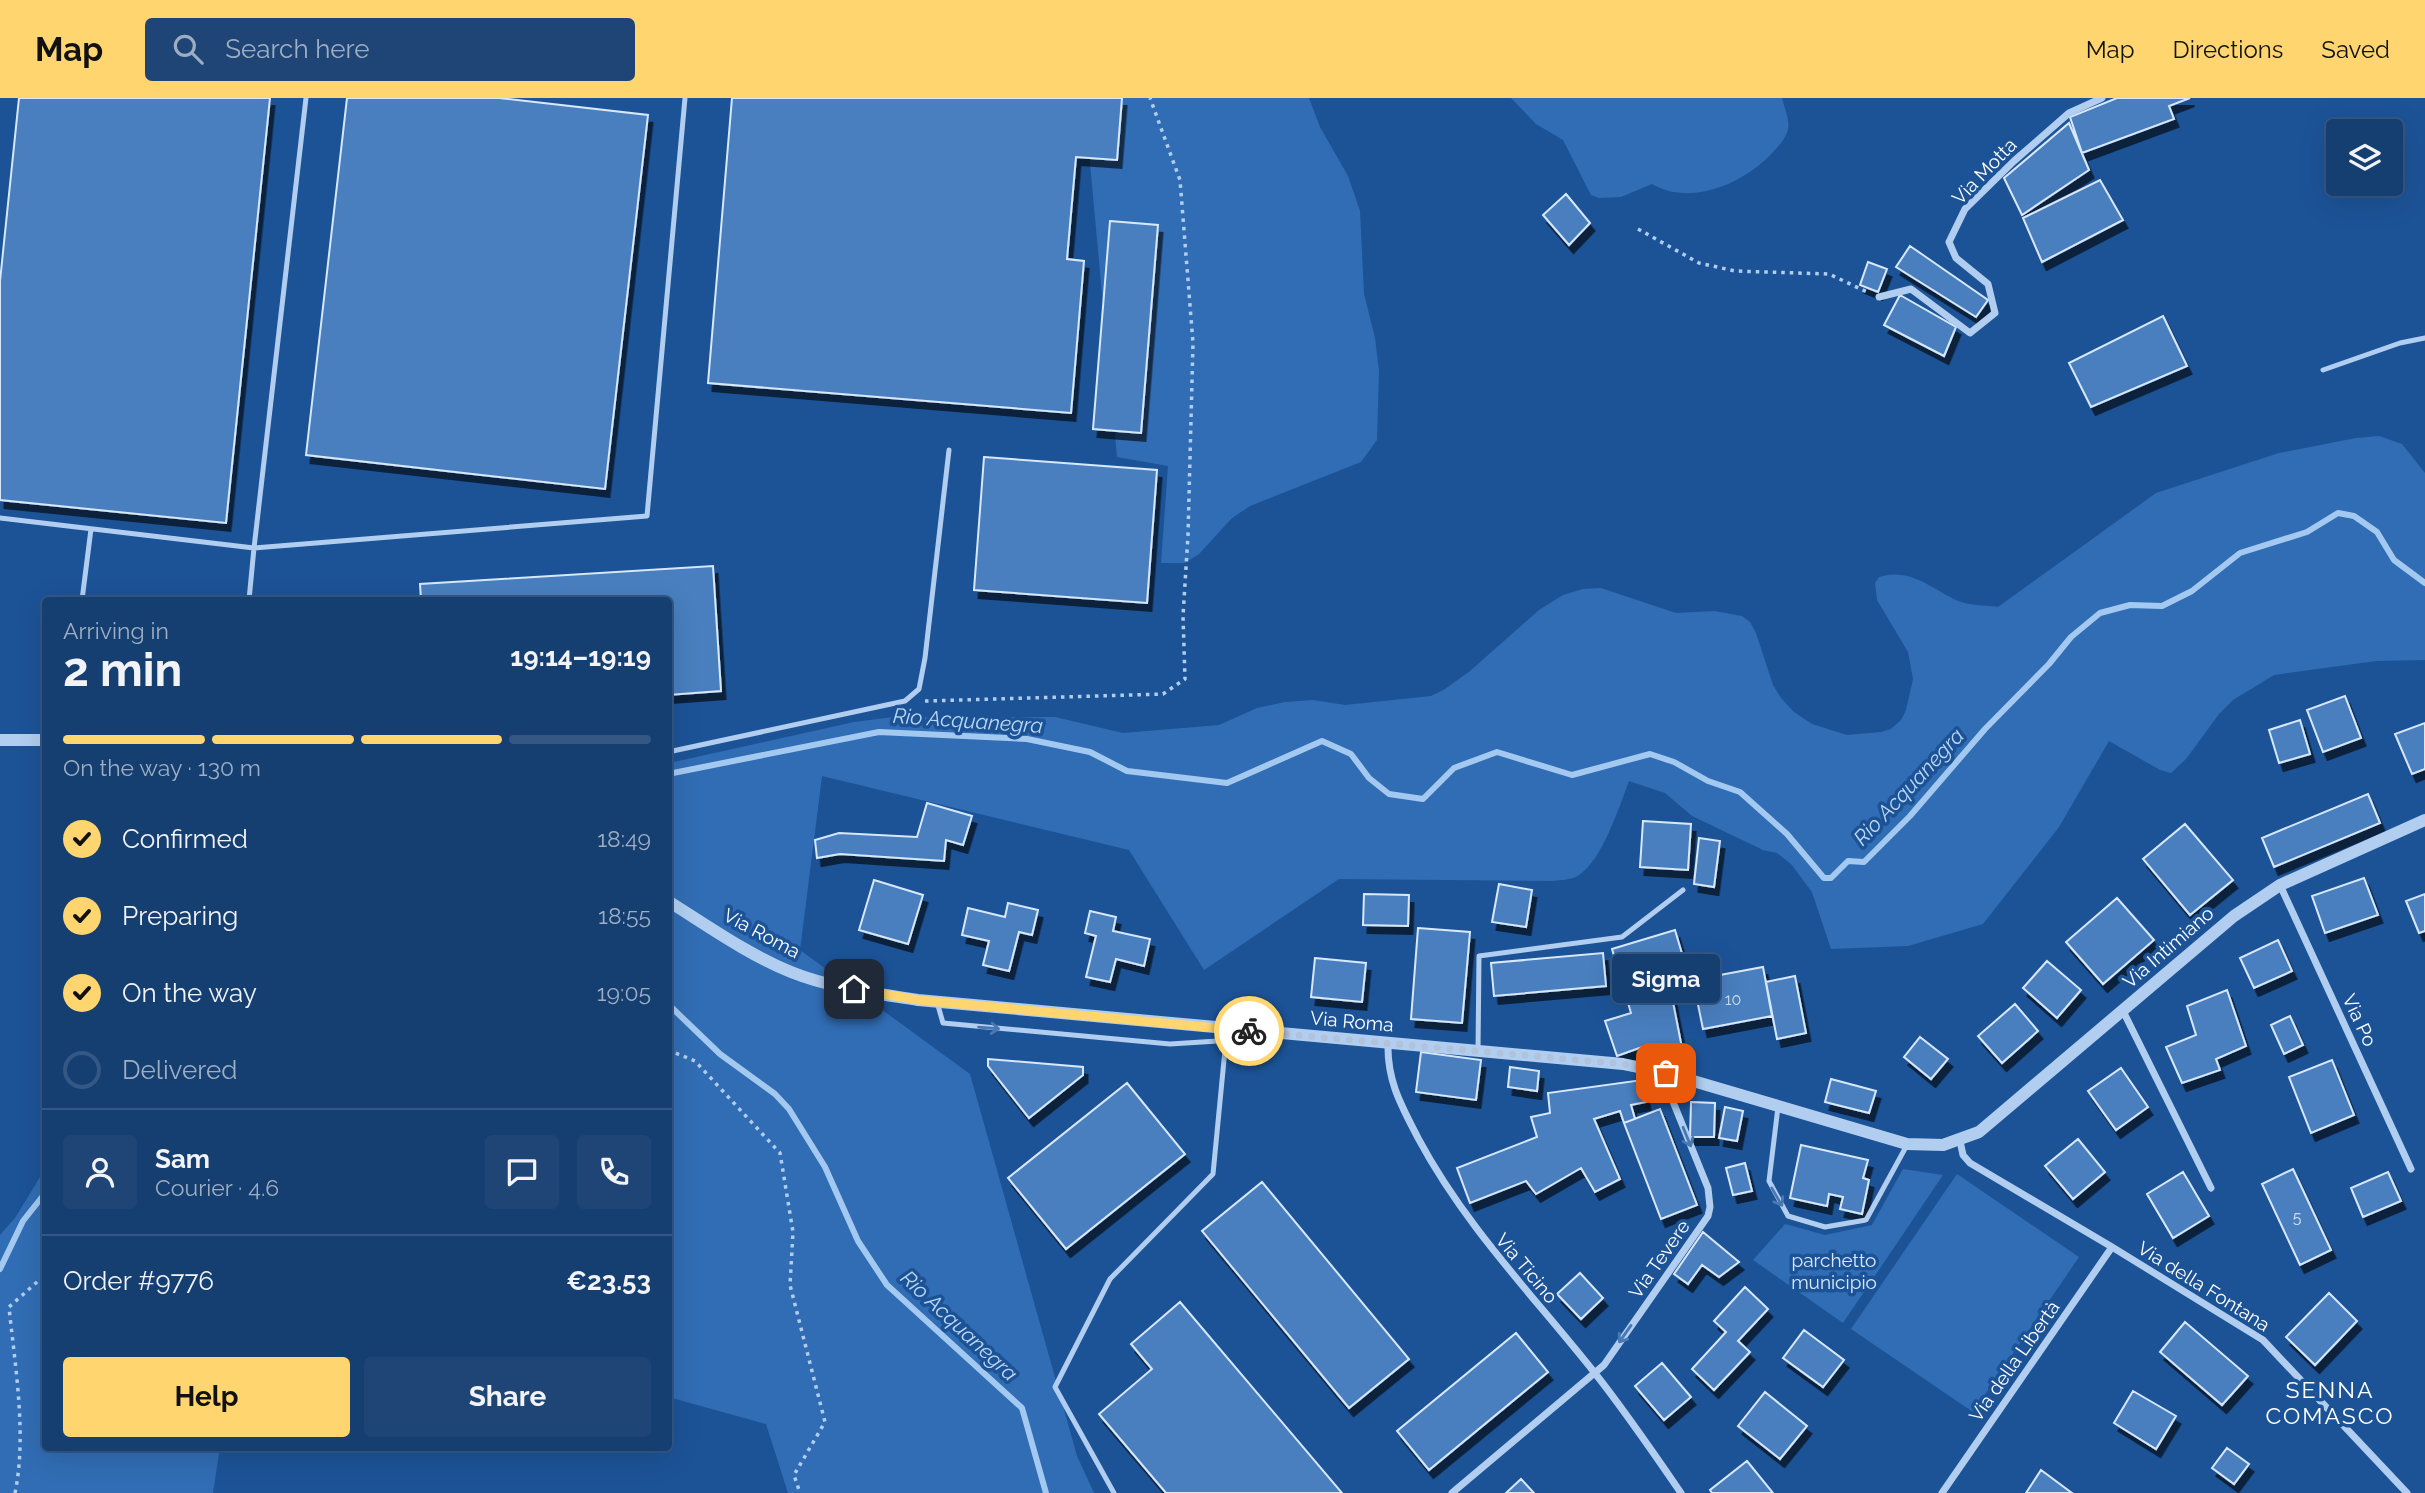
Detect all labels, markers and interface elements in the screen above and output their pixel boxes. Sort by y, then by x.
search box [145,18,635,81]
text: Map [35,30,103,69]
icon: search [169,30,207,68]
text: Search here [225,34,370,64]
text: Map [2086,35,2135,64]
text: Directions [2173,35,2283,64]
text: Saved [2321,35,2390,64]
map controls [2326,119,2403,196]
button: layers [2326,119,2403,196]
street label: Via Motta [1947,134,2021,208]
text: Arriving in [63,617,169,644]
text: 19:14–19:19 [510,642,651,672]
text: 2 min [63,643,182,697]
water label: Rio Acquanegra [892,703,1044,738]
water label: Rio Acquanegra [1848,723,1969,850]
text: On the way · 130 m [63,754,261,781]
icon: check [63,820,101,858]
text: Confirmed [122,824,248,854]
text: 18:49 [597,825,651,852]
icon: check [63,897,101,935]
text: Preparing [122,901,238,931]
text: 18:55 [598,902,651,929]
street label: Via Intimiano [2118,902,2218,992]
street label: Via Roma [720,904,804,962]
callout: Sigma [1612,954,1720,1003]
pin [824,959,884,1019]
text: Sigma [1631,965,1701,992]
icon: home [835,970,873,1008]
icon: check [63,974,101,1012]
text: On the way [122,978,257,1008]
text: 19:05 [597,979,651,1006]
house number: 10 [1725,990,1741,1009]
street label: Via Po [2338,990,2382,1050]
courier [1214,996,1284,1066]
street label: Via Roma [1309,1006,1395,1036]
icon: bike [1230,1012,1268,1050]
one-way arrow [977,1022,999,1035]
pin [1636,1043,1696,1103]
icon: bag [1647,1054,1685,1092]
text: Delivered [122,1055,237,1085]
one-way arrow [1682,1126,1695,1147]
button: person [63,1135,137,1209]
button: chat [485,1135,559,1209]
button: phone [577,1135,651,1209]
text: Sam [155,1144,210,1174]
text: Courier · 4.6 [155,1174,279,1201]
one-way arrow [1771,1186,1785,1206]
house number: 5 [2293,1208,2302,1227]
street label: Via Tevere [1624,1216,1694,1302]
street label: Via Ticino [1491,1229,1563,1307]
street label: Via della Fontana [2134,1236,2274,1336]
park label: parchetto municipio [1791,1249,1877,1293]
water label: Rio Acquanegra [896,1265,1023,1386]
text: Order #9776 [63,1266,214,1296]
text: €23.53 [566,1266,651,1296]
street label: Via della Libertà [1964,1296,2064,1426]
one-way arrow [1618,1324,1632,1343]
button: Help [63,1357,350,1437]
button: Share [364,1357,651,1437]
district label: SENNA COMASCO [2265,1376,2395,1429]

